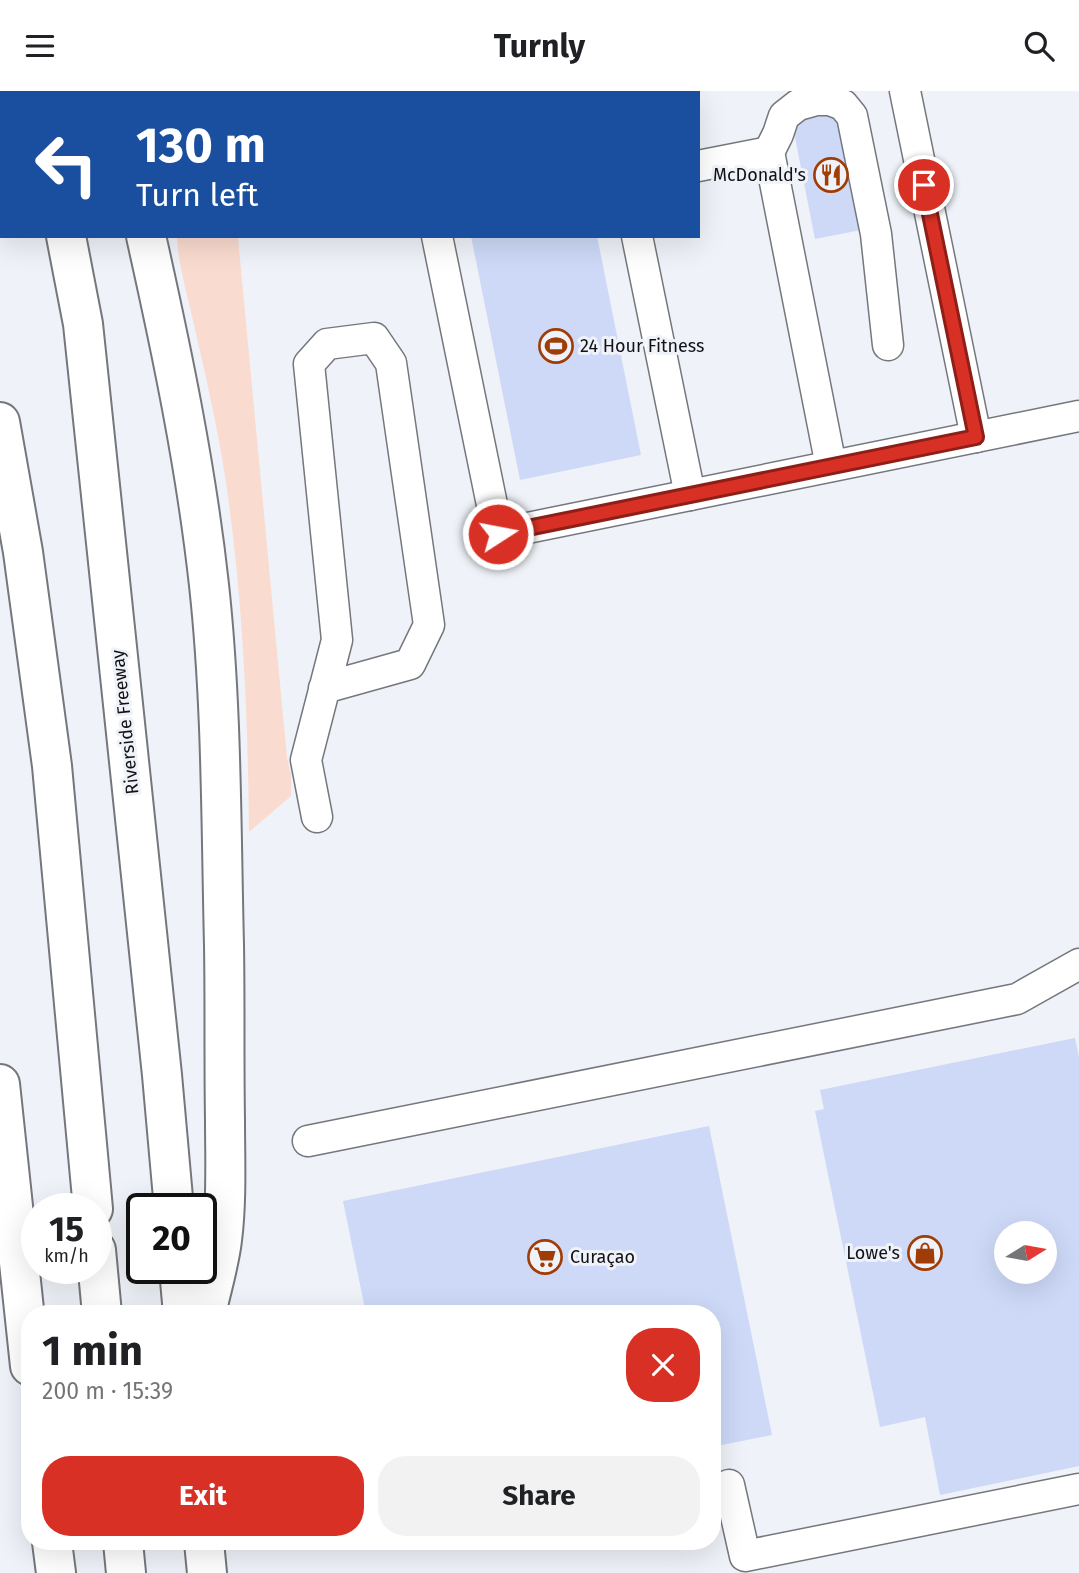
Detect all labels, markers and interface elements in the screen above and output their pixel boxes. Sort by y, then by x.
icon: menu [21,27,59,65]
text: Turnly [494,27,585,65]
icon: search [1020,27,1058,65]
text: 130 m [136,116,266,175]
icon: left [21,119,112,210]
pin [894,155,954,215]
restaurant icon: McDonald's [812,156,850,194]
place label: McDonald's [713,164,806,186]
icon: arrive [905,166,943,204]
text: Turn left [136,176,258,214]
sports icon: 24 Hour Fitness [537,327,575,365]
place label: 24 Hour Fitness [580,335,705,357]
position arrow [461,497,535,571]
street label: Riverside Freeway [106,648,144,795]
speed limit sign: 20 [126,1193,217,1284]
text: 15 [49,1208,84,1250]
north arrow [994,1221,1057,1285]
map controls [994,1221,1057,1284]
shop icon: Lowe's [906,1234,944,1272]
supermarket icon: Curaçao [526,1238,564,1276]
place label: Lowe's [846,1242,900,1264]
text: km/h [44,1245,89,1267]
place label: Curaçao [570,1246,635,1268]
text: 1 min [42,1326,143,1376]
button: close [626,1328,700,1402]
text: 200 m · 15:39 [42,1377,173,1405]
button: Exit [42,1456,364,1536]
button: Share [378,1456,700,1536]

